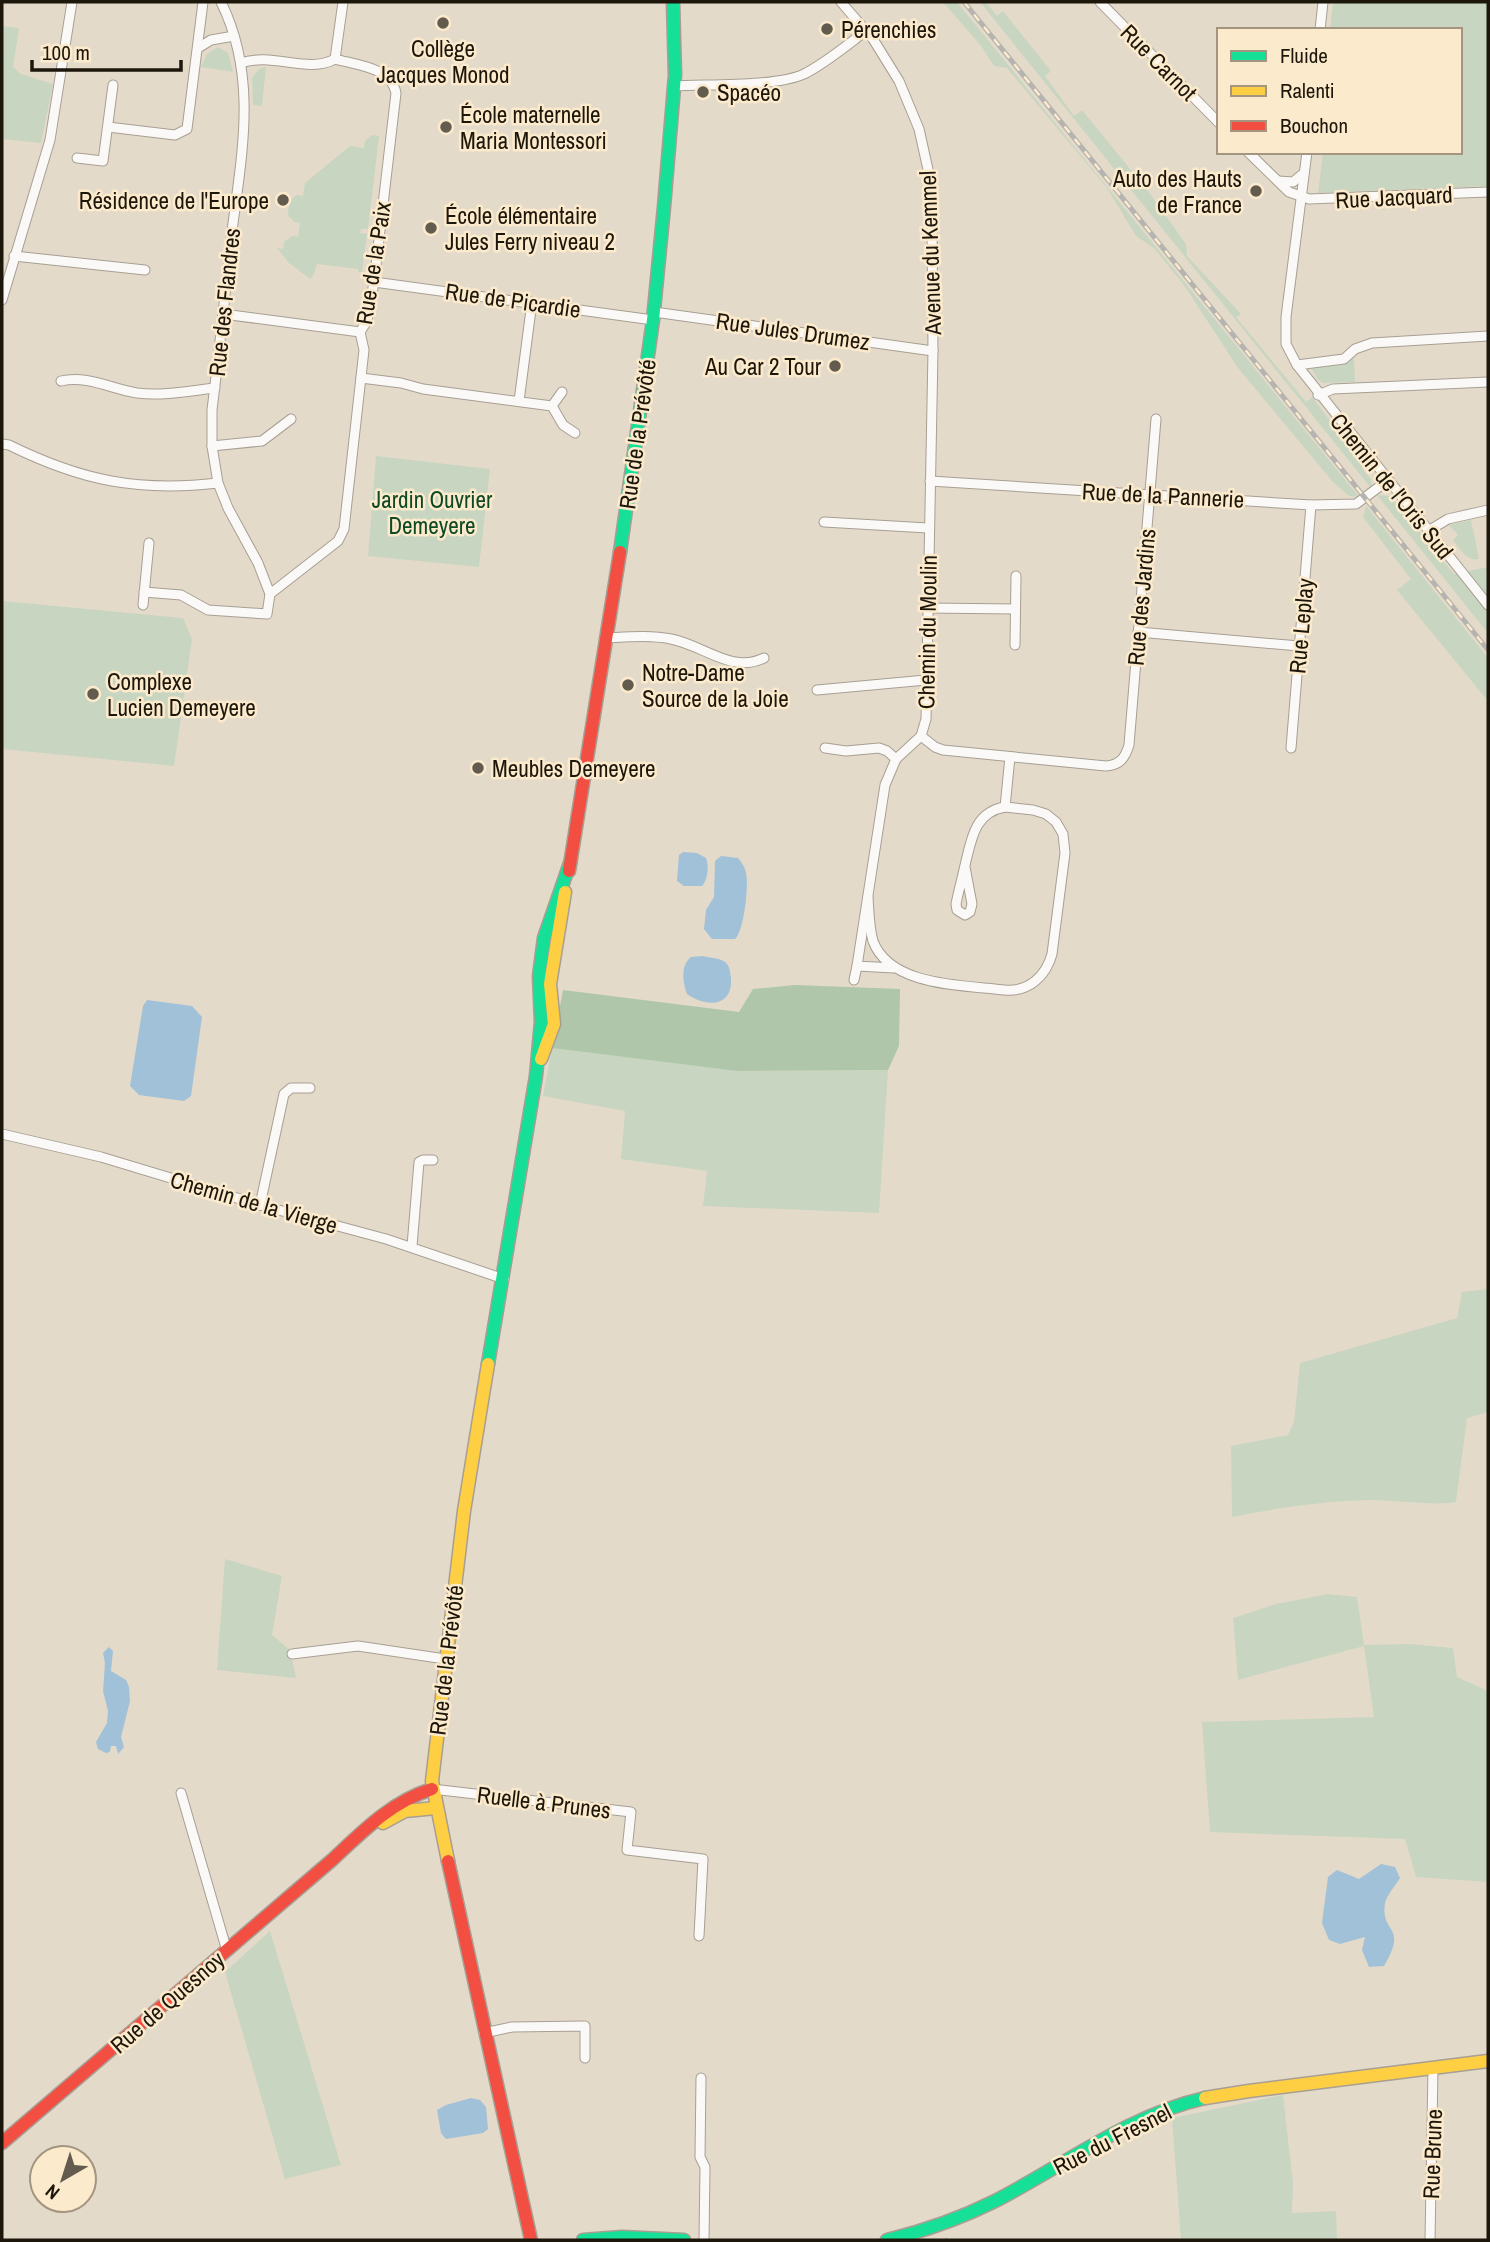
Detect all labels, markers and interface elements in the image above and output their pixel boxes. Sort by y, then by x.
place label: Pérenchies [841,14,936,45]
marker: Collège Jacques Monod [435,15,451,31]
street label: Rue Carnot [1114,17,1204,107]
marker: Pérenchies [819,21,835,37]
scale bar [32,28,180,72]
legend [1217,28,1462,154]
place label: Collège Jacques Monod [376,33,510,90]
text: 100 m [42,38,90,67]
text: Fluide [1280,41,1328,70]
text: Ralenti [1280,76,1335,105]
place label: Spacéo [717,77,781,108]
marker: Spacéo [695,84,711,100]
place label: École maternelle Maria Montessori [460,99,607,156]
text: Bouchon [1280,111,1348,140]
marker: École maternelle Maria Montessori [438,119,454,135]
place label: Auto des Hauts de France [1112,163,1242,220]
street label: Avenue du Kemmel [912,170,948,337]
street label: Rue Jacquard [1335,178,1453,216]
marker: Auto des Hauts de France [1248,183,1264,199]
place label: Résidence de l'Europe [79,185,269,216]
marker: Résidence de l'Europe [275,192,291,208]
street label: Rue de la Paix [348,199,398,327]
place label: École élémentaire Jules Ferry niveau 2 [445,200,615,257]
marker: École élémentaire Jules Ferry niveau 2 [423,220,439,236]
street label: Rue des Flandres [201,226,247,378]
street label: Rue de Picardie [443,275,583,325]
street label: Rue Jules Drumez [714,305,872,357]
place label: Au Car 2 Tour [704,351,822,382]
street label: Rue de la Prévôté [611,357,663,511]
marker: Au Car 2 Tour [827,358,843,374]
street label: Chemin de l'Oris Sud [1323,406,1461,566]
street label: Rue de la Pannerie [1081,475,1245,515]
park label: Jardin Ouvrier Demeyere [372,484,493,541]
street label: Rue des Jardins [1120,527,1162,667]
street label: Chemin du Moulin [910,555,944,709]
street label: Rue Leplay [1281,577,1321,675]
place label: Notre-Dame Source de la Joie [642,657,789,714]
place label: Complexe Lucien Demeyere [107,666,256,723]
marker: Notre-Dame Source de la Joie [620,677,636,693]
marker: Complexe Lucien Demeyere [85,686,101,702]
place label: Meubles Demeyere [492,753,656,784]
marker: Meubles Demeyere [470,760,486,776]
street label: Chemin de la Vierge [167,1163,341,1241]
street label: Rue de la Prévôté [421,1583,471,1737]
street label: Ruelle à Prunes [476,1778,612,1826]
street label: Rue de Quesnoy [103,1943,231,2060]
street label: Rue du Fresnel [1048,2096,1176,2182]
street label: Rue Brune [1415,2108,1449,2200]
north arrow [28,2144,98,2214]
text: N [40,2179,65,2206]

